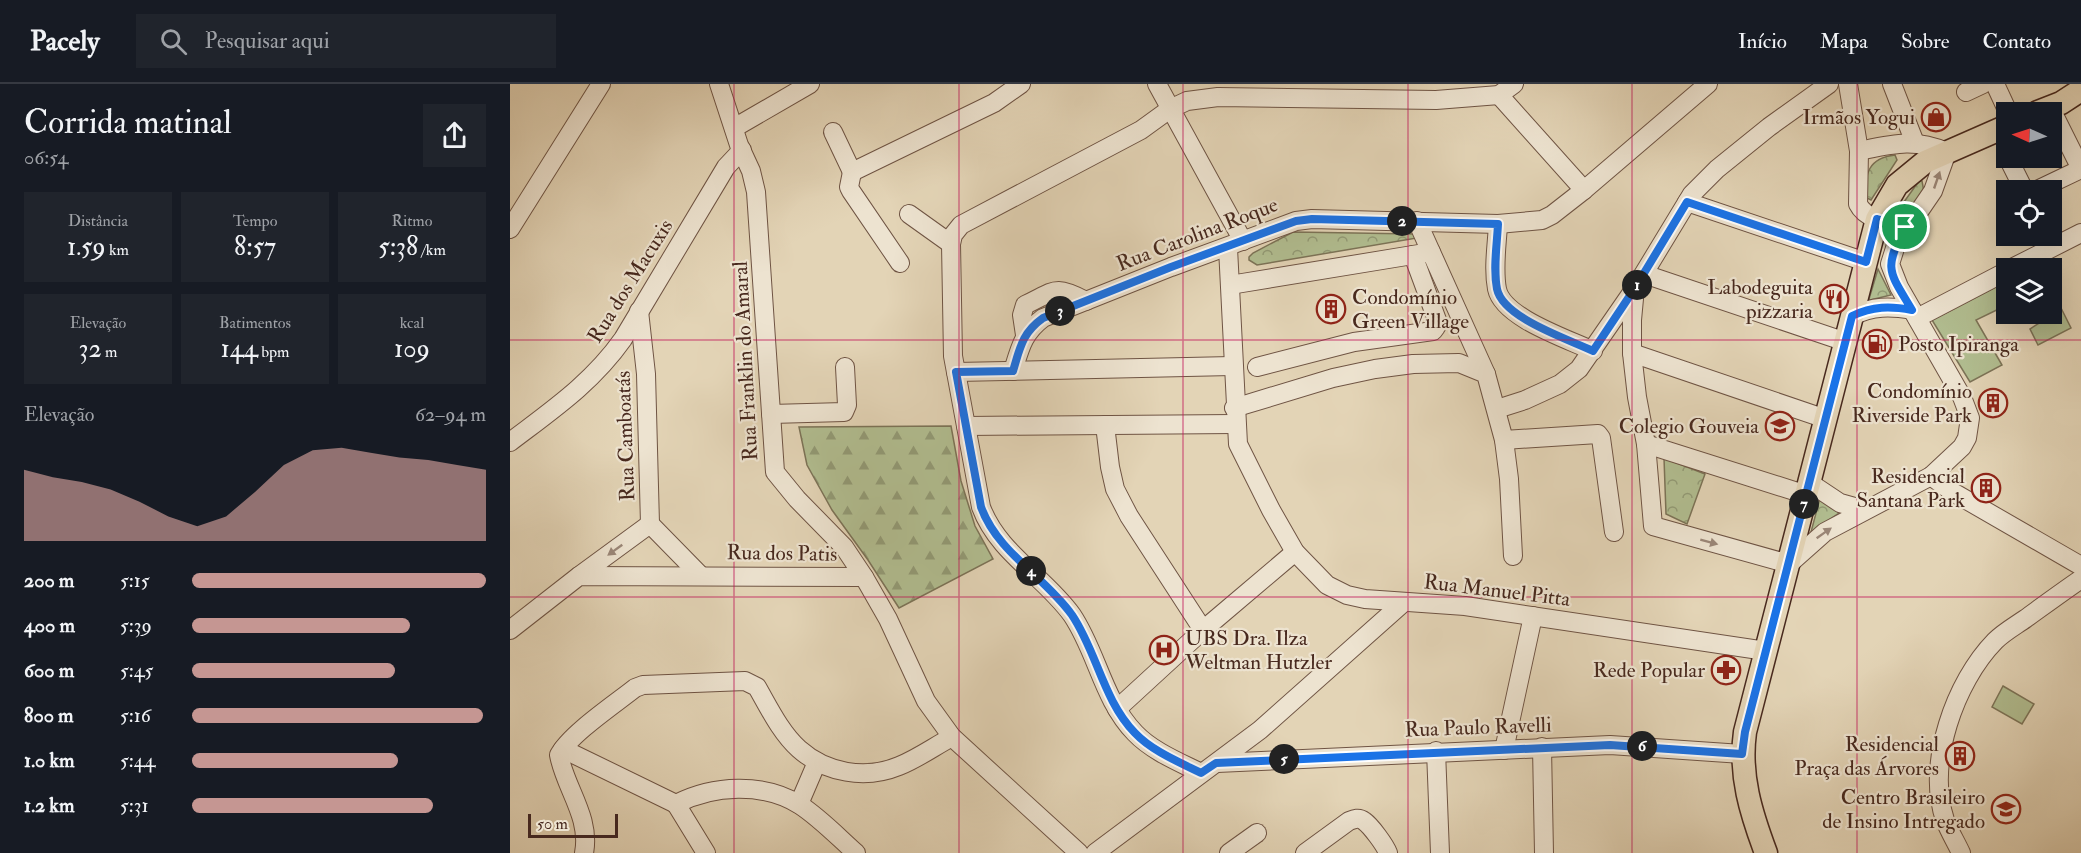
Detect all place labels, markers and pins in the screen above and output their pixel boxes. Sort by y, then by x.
shop icon: Irmãos Yogui [1920,101,1952,133]
place label: Irmãos Yogui [1803,104,1915,131]
pin [1879,201,1930,252]
pin: 2 [1387,206,1417,236]
pin: 1 [1622,270,1652,300]
place label: Labodeguita pizzaria [1707,274,1813,325]
restaurant icon: Labodeguita pizzaria [1818,283,1850,315]
place label: Condomínio Green Village [1352,284,1469,335]
building icon: Condomínio Green Village [1315,293,1347,325]
pin: 3 [1045,296,1075,326]
fuel station icon: Posto Ipiranga [1861,328,1893,360]
place label: Posto Ipiranga [1898,331,2019,358]
place label: Condomínio Riverside Park [1852,378,1972,429]
building icon: Condomínio Riverside Park [1977,387,2009,419]
school or university icon: Colegio Gouveia [1764,410,1796,442]
place label: Colegio Gouveia [1619,413,1759,440]
place label: Residencial Santana Park [1856,463,1966,514]
building icon: Residencial Santana Park [1970,472,2002,504]
pin: 7 [1789,489,1819,519]
pin: 4 [1016,556,1046,586]
place label: UBS Dra. Ilza Weltman Hutzler [1184,625,1332,676]
hospital icon: UBS Dra. Ilza Weltman Hutzler [1148,634,1180,666]
pharmacy icon: Rede Popular [1710,654,1742,686]
place label: Rede Popular [1593,657,1705,684]
pin: 6 [1627,731,1657,761]
place label: Residencial Praça das Árvores [1794,731,1940,782]
building icon: Residencial Praça das Árvores [1944,740,1976,772]
pin: 5 [1269,744,1299,774]
place label: Centro Brasileiro de Insino Intregado [1822,784,1985,835]
school or university icon: Centro Brasileiro de Insino Intregado [1990,793,2022,825]

